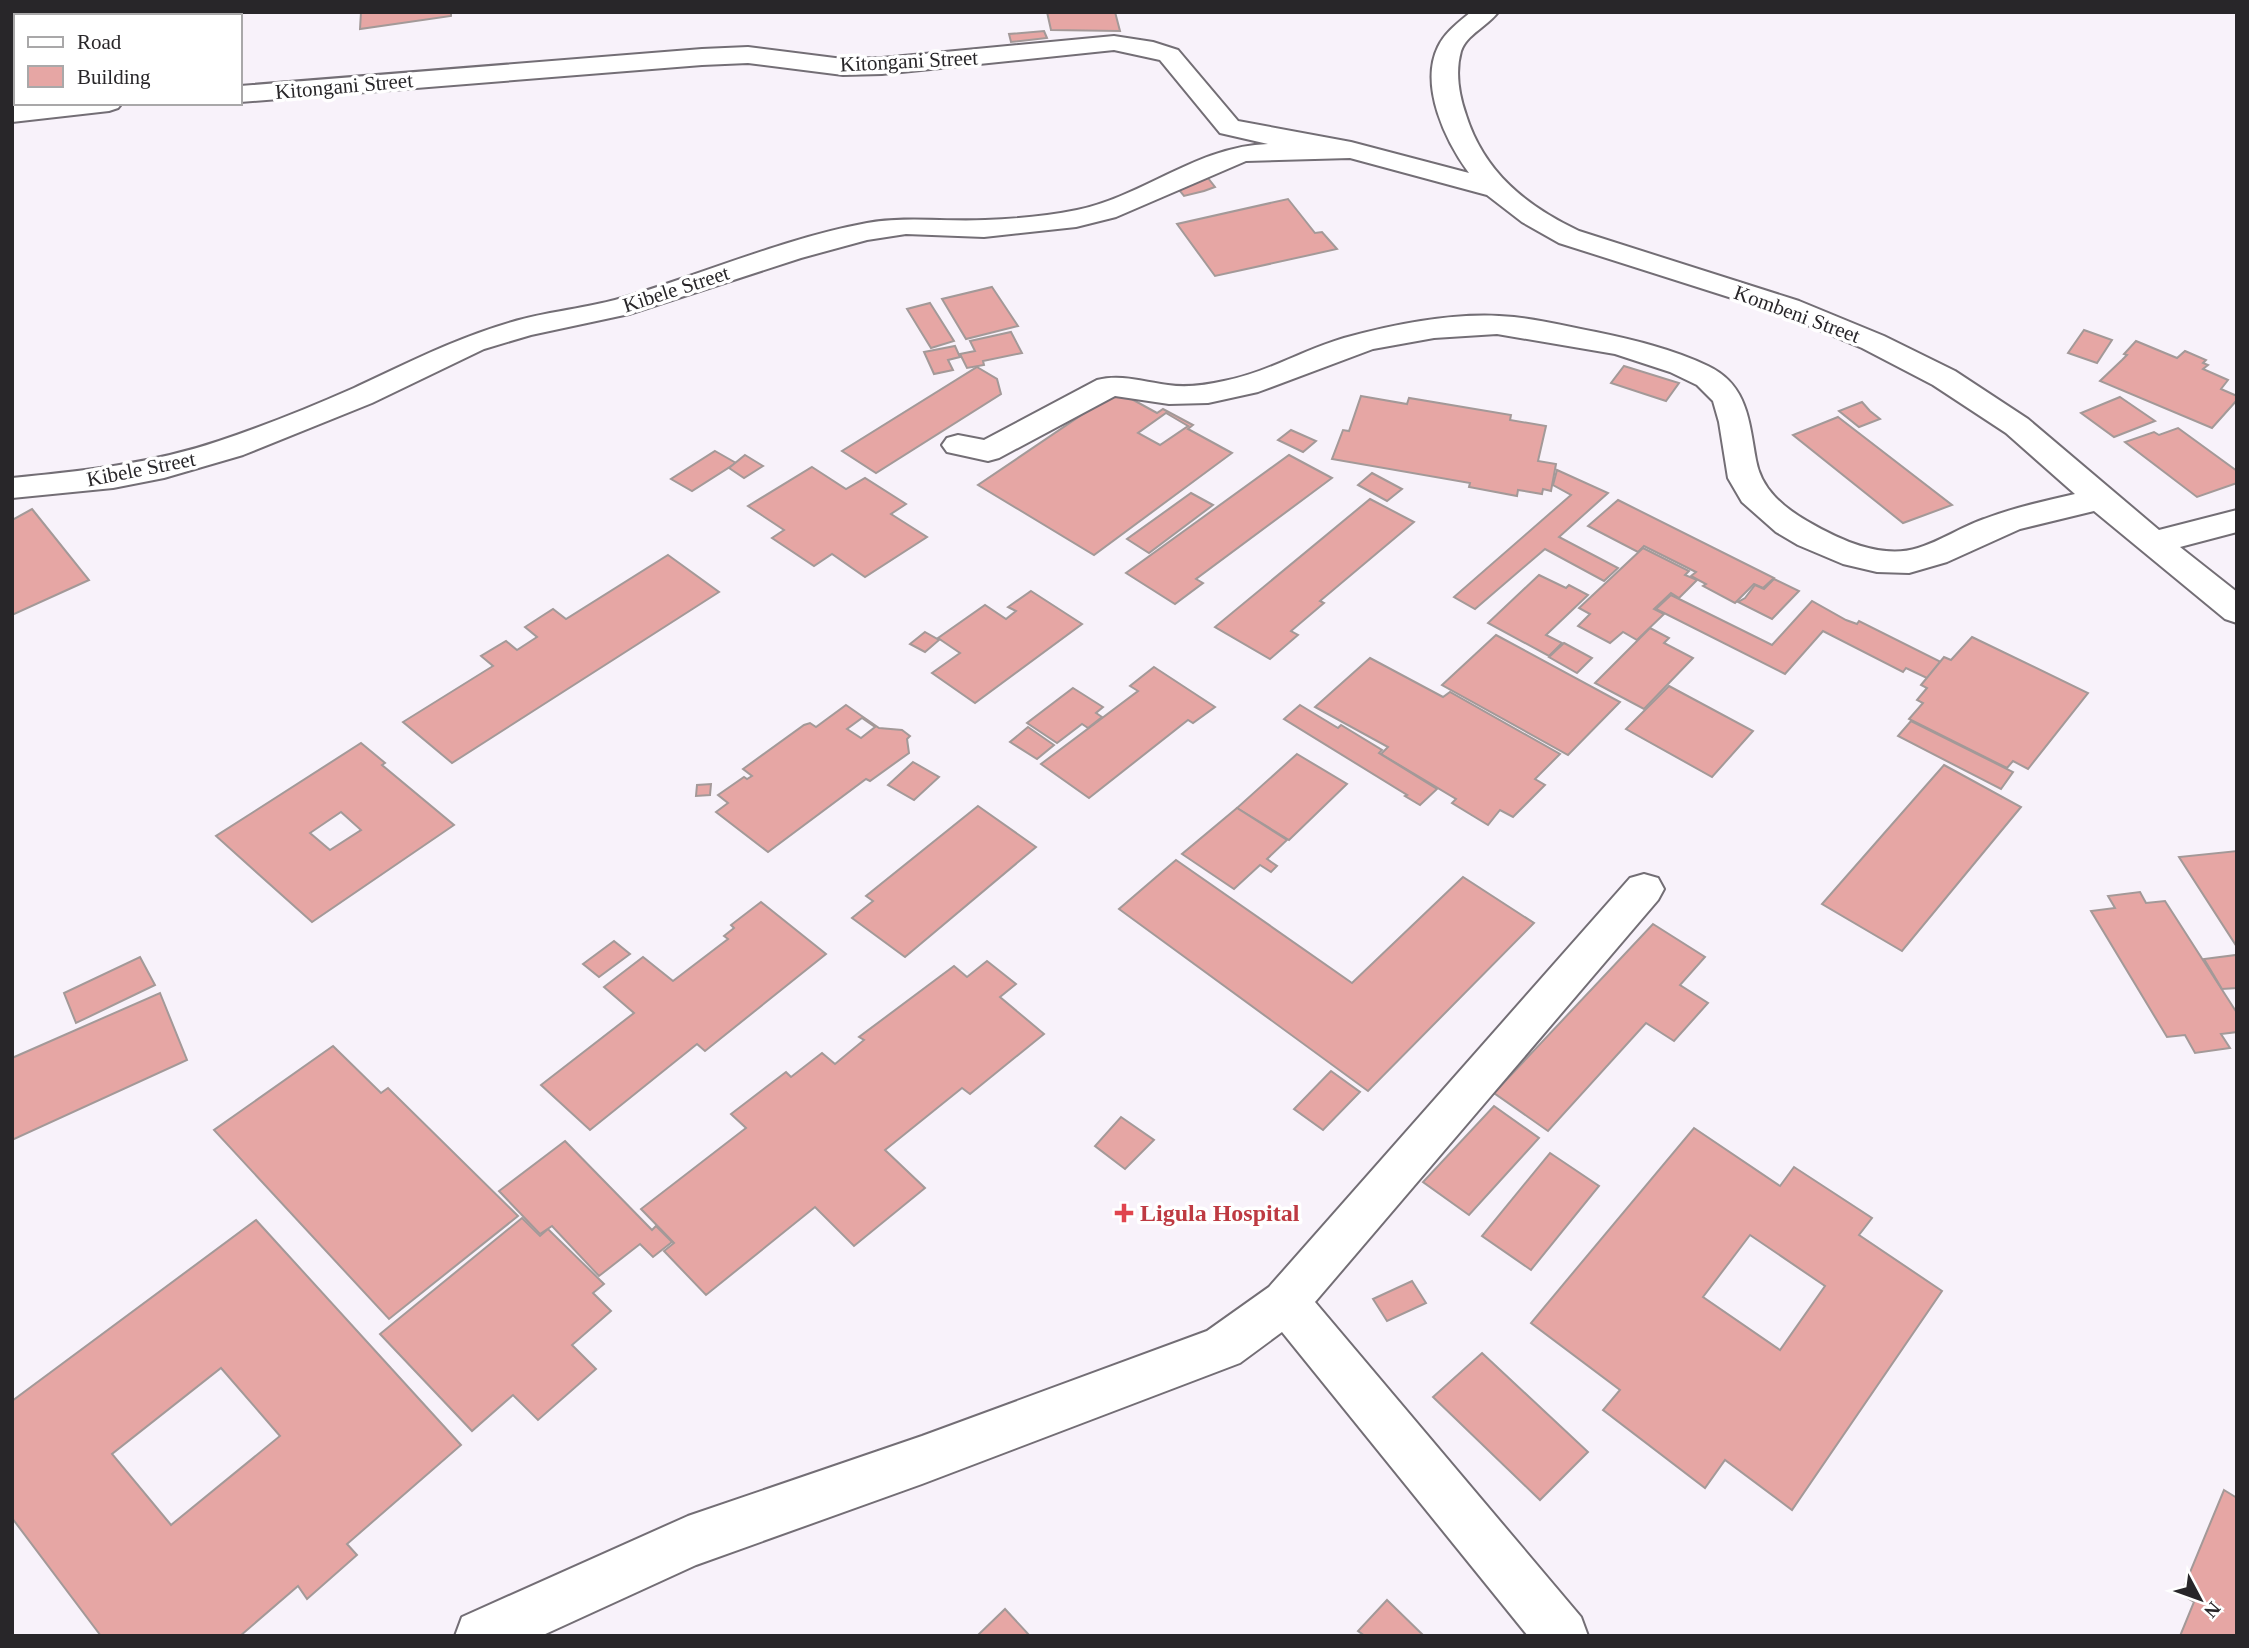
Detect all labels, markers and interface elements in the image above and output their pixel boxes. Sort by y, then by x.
legend [14,14,242,105]
text: Road [77,30,122,54]
street label: Kitongani Street [839,45,979,77]
text: Building [77,65,151,89]
street label: Kitongani Street [274,68,414,104]
street label: Kibele Street [620,261,732,317]
street label: Kombeni Street [1731,280,1863,348]
street label: Kibele Street [85,447,198,491]
place label: Ligula Hospital [1140,1200,1300,1226]
marker: Ligula Hospital [1114,1203,1134,1223]
north arrow [2165,1564,2235,1634]
text: N [2200,1598,2225,1622]

